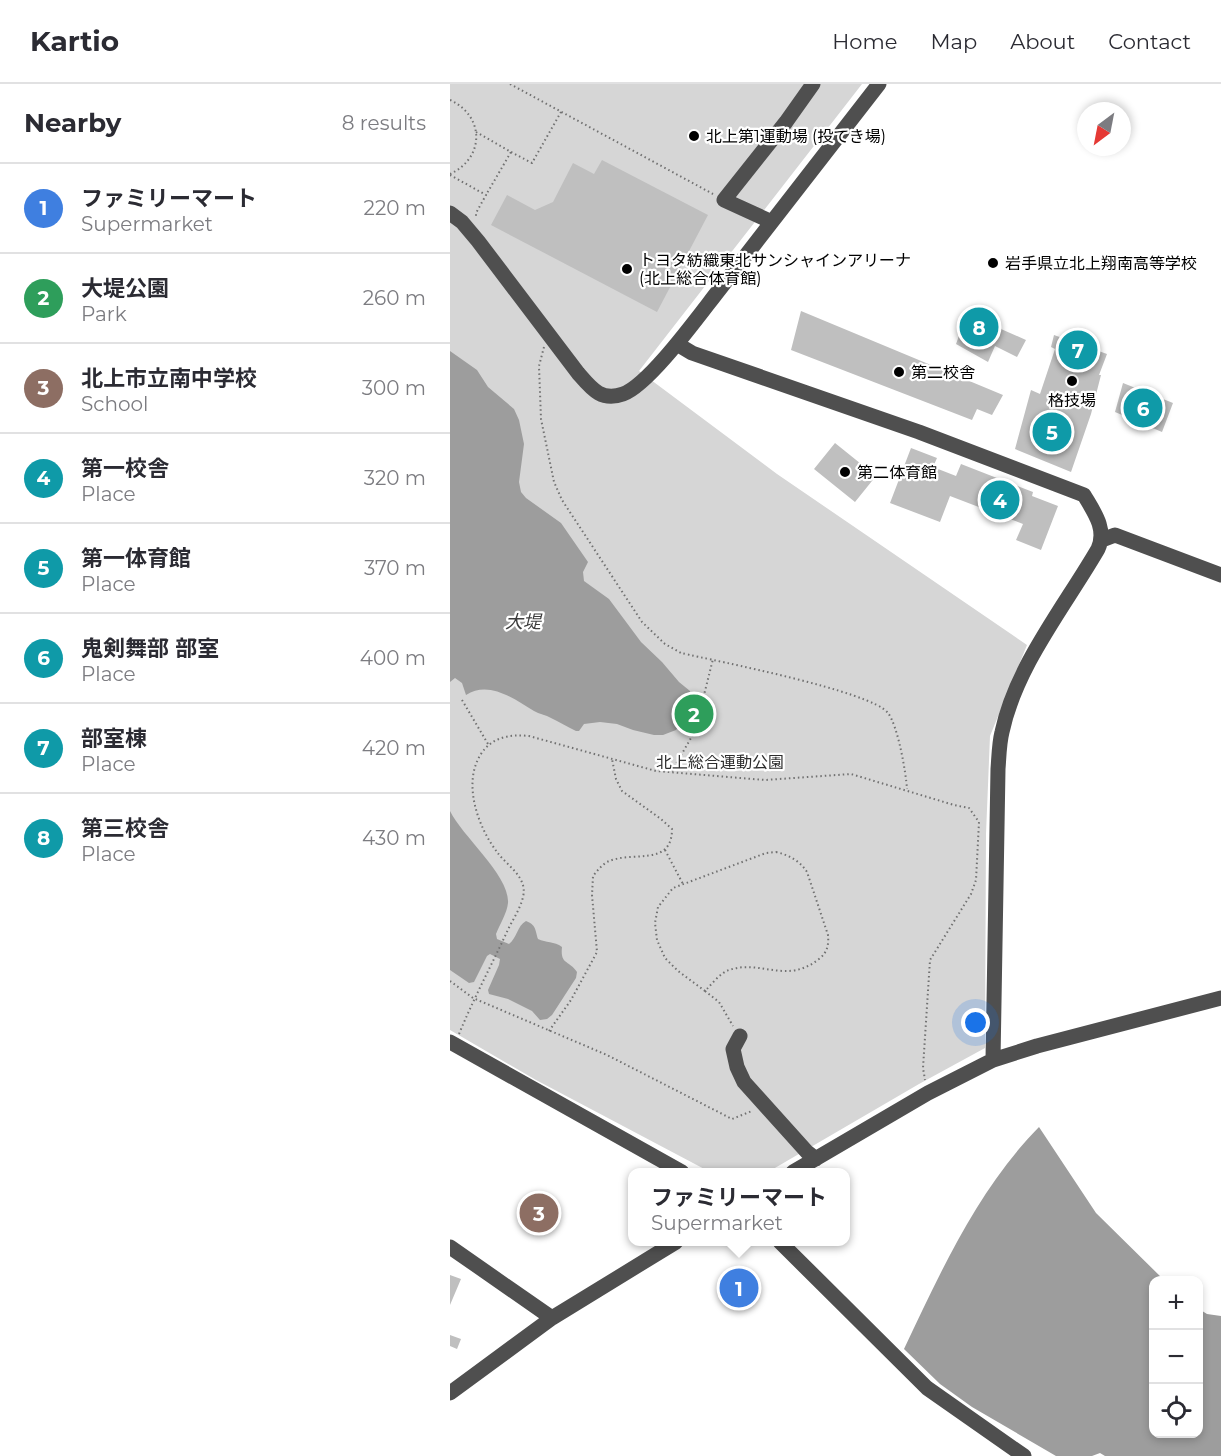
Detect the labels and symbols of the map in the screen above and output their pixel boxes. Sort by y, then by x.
north arrow [1077,102,1131,156]
place label: 北上第1運動場 (投てき場) [706,127,886,146]
marker: 北上第1運動場 (投てき場) [687,129,701,143]
place label: トヨタ紡織東北サンシャインアリーナ (北上総合体育館) [639,251,911,288]
place label: 岩手県立北上翔南高等学校 [1005,254,1197,273]
marker: 岩手県立北上翔南高等学校 [986,256,1000,270]
marker: トヨタ紡織東北サンシャインアリーナ (北上総合体育館) [620,262,634,276]
pin: 8 [960,304,998,350]
pin: 7 [1058,328,1098,372]
place label: 第二校舎 [911,363,975,382]
marker: 第二校舎 [892,365,906,379]
marker: 格技場 [1065,374,1079,388]
pin: 6 [1124,386,1162,430]
place label: 格技場 [1048,391,1096,410]
pin: 5 [1032,410,1072,454]
place label: 第二体育館 [857,463,937,482]
marker: 第二体育館 [838,465,852,479]
pin: 4 [980,478,1020,522]
water label: 大堤 [505,611,543,633]
pin: 2 [674,692,714,736]
park label: 北上総合運動公園 [656,753,784,772]
your location [961,1008,990,1037]
pin: 3 [520,1190,559,1236]
pin: 1 [720,1266,758,1310]

